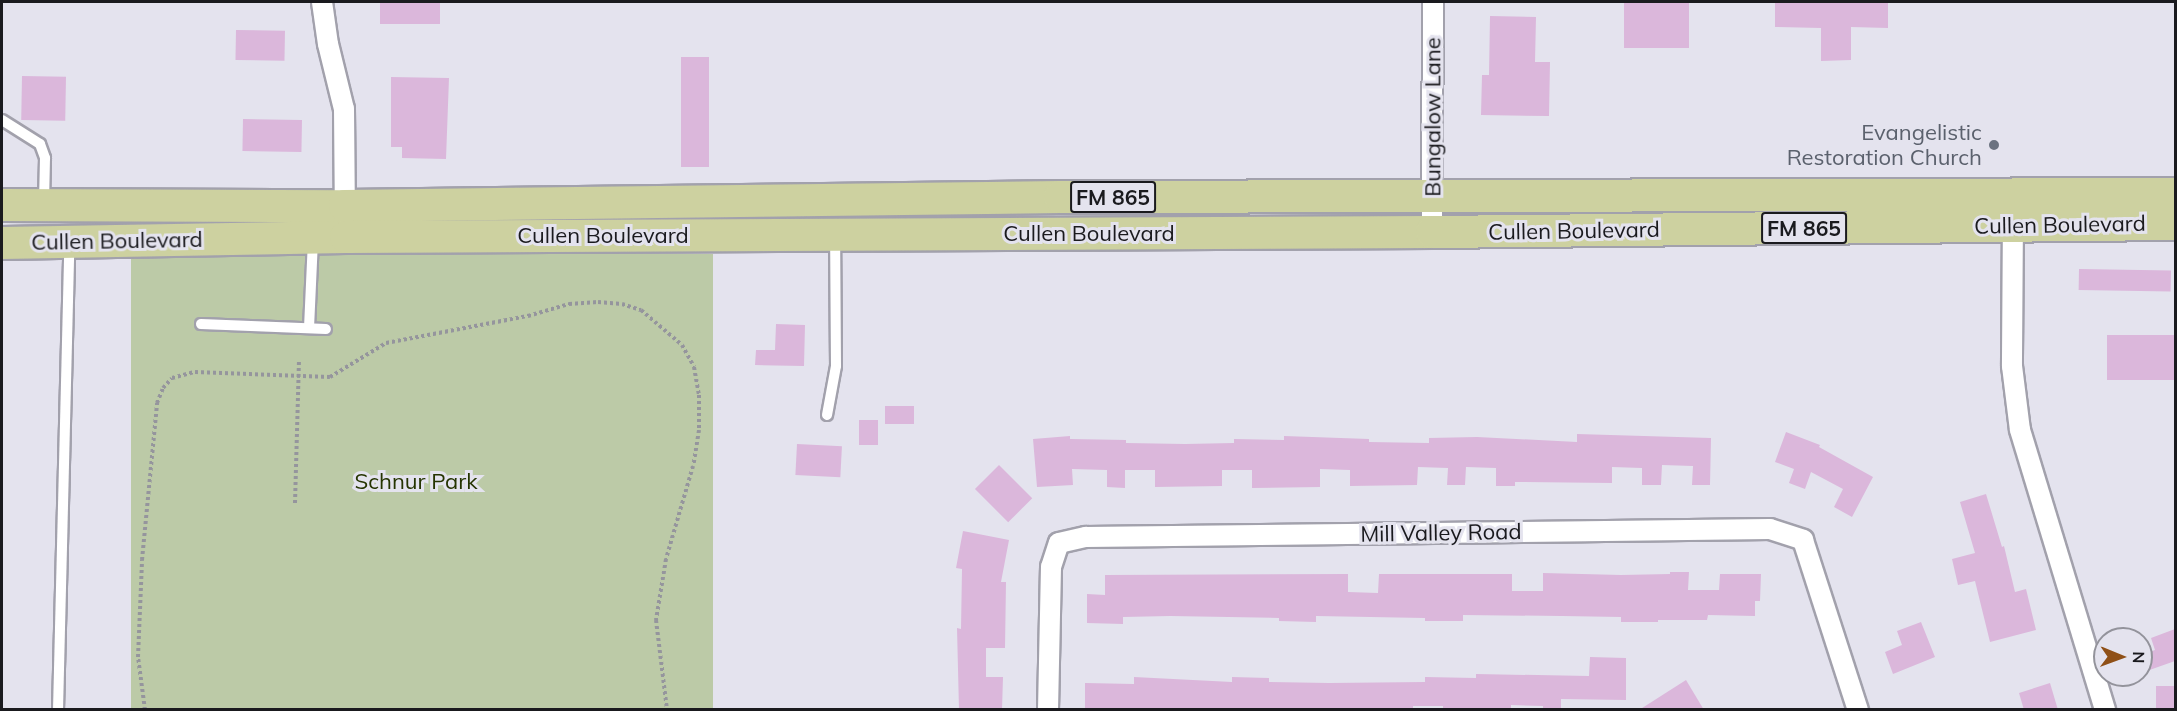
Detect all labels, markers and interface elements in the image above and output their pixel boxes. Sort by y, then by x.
street label: Bungalow Lane [1420,37,1446,197]
place label: Evangelistic Restoration Church [1787,119,1982,170]
marker: Evangelistic Restoration Church [1987,138,2001,152]
road number: FM 865 [1070,179,1156,215]
road number: FM 865 [1760,210,1848,246]
street label: Cullen Boulevard [1974,210,2146,240]
street label: Cullen Boulevard [1488,216,1660,246]
street label: Cullen Boulevard [1003,221,1175,247]
street label: Cullen Boulevard [517,223,689,249]
street label: Cullen Boulevard [31,226,203,256]
park label: Schnur Park [354,469,478,495]
street label: Mill Valley Road [1360,518,1522,548]
north arrow [2093,627,2153,687]
text: N [2129,651,2149,663]

